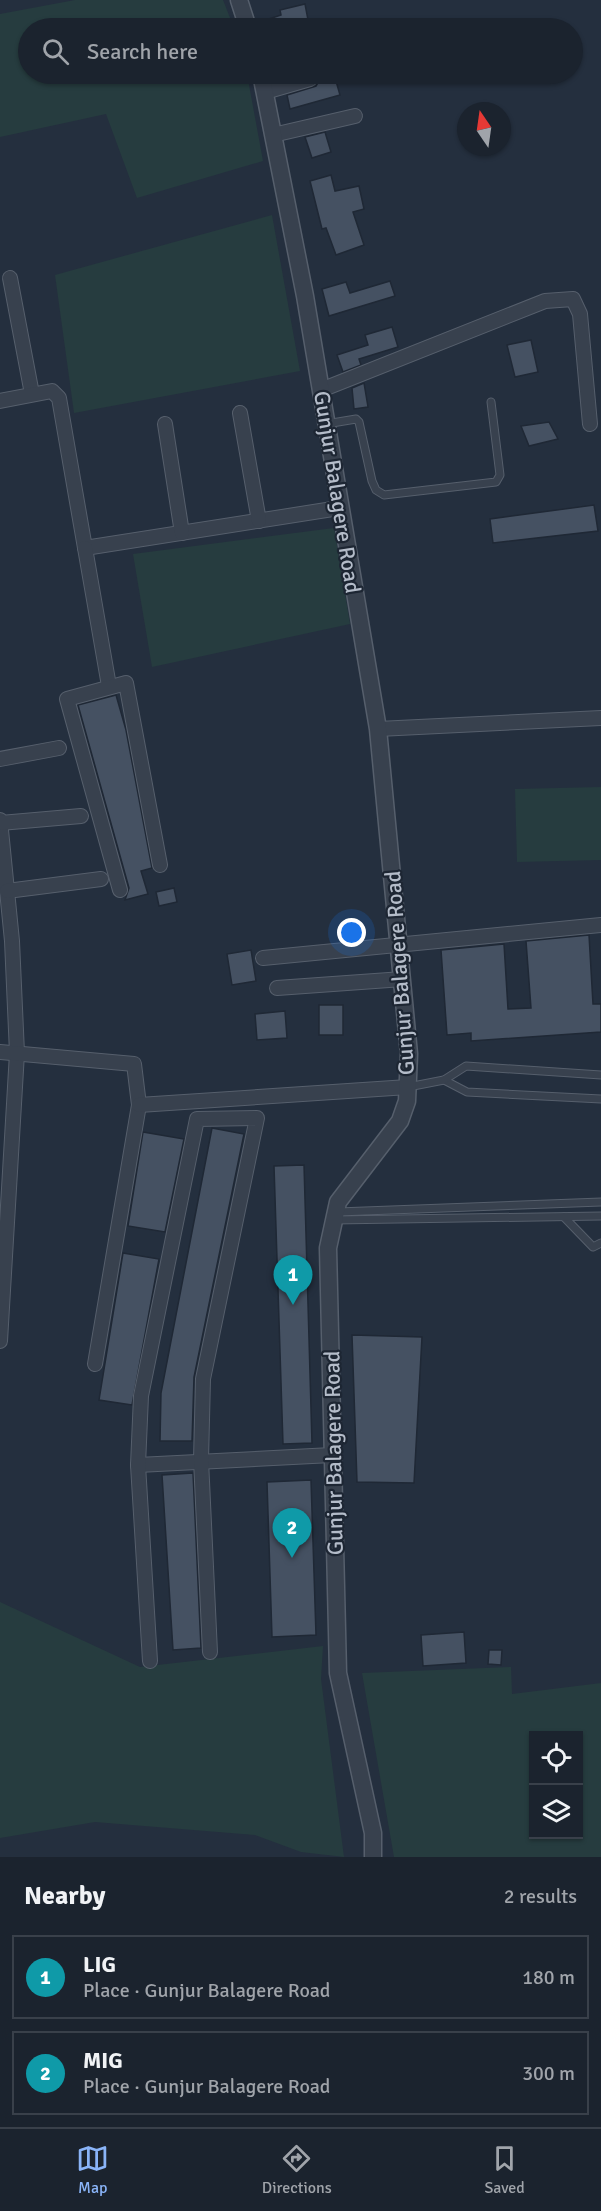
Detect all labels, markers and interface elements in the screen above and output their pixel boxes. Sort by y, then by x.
search box [18,18,583,84]
icon: search [39,35,72,68]
text: Search here [87,38,198,65]
north arrow [457,102,511,156]
street label: Gunjur Balagere Road [308,389,367,595]
street label: Gunjur Balagere Road [379,870,420,1076]
your location [337,918,366,947]
pin: 1 [274,1256,312,1305]
street label: Gunjur Balagere Road [318,1351,349,1555]
pin: 2 [272,1508,312,1558]
map controls [529,1731,583,1839]
button: locate [529,1731,583,1785]
button: layers [529,1785,583,1839]
text: Nearby [24,1880,105,1912]
text: 2 results [504,1884,577,1909]
text: LIG [83,1951,116,1978]
text: 1 [40,1965,51,1990]
text: 180 m [522,1965,575,1990]
text: Place · Gunjur Balagere Road [83,1978,330,2003]
text: MIG [83,2047,123,2074]
text: 2 [40,2061,51,2086]
text: 300 m [522,2061,575,2086]
text: Place · Gunjur Balagere Road [83,2074,330,2099]
tab: Map [76,2142,109,2198]
tab: Directions [262,2142,332,2198]
tab: Saved [484,2142,525,2198]

